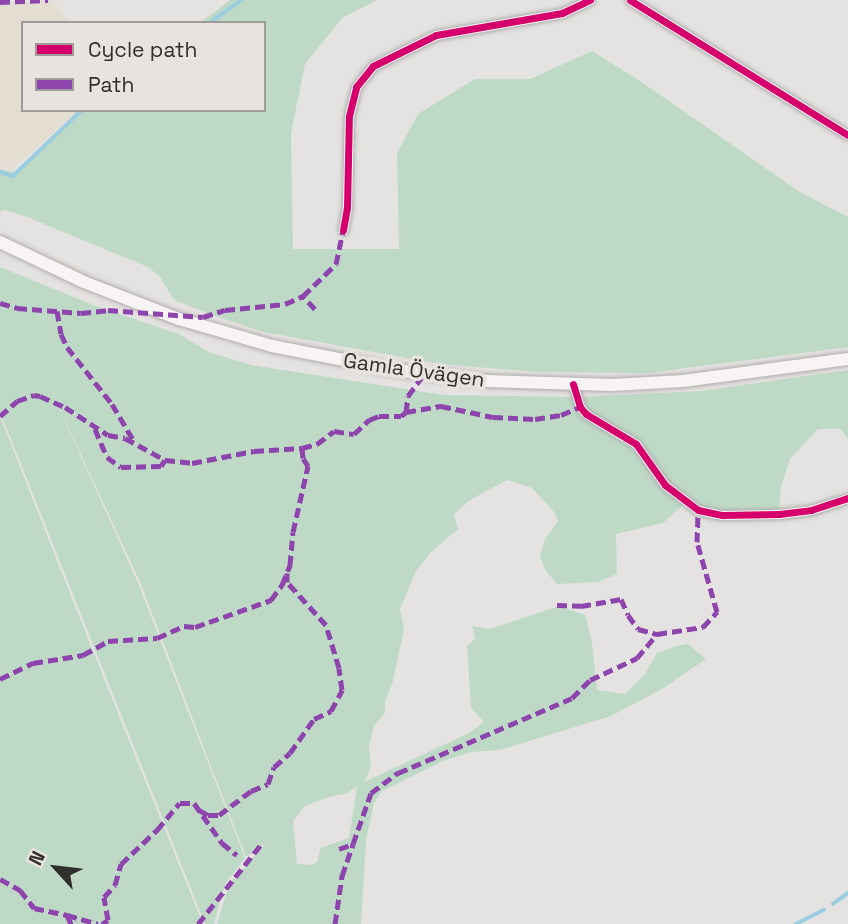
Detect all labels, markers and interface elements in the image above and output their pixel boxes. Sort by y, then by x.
legend [21,21,266,112]
text: Cycle path [88,36,197,63]
text: Path [88,71,134,98]
street label: Gamla Övägen [342,348,486,392]
north arrow [21,833,91,903]
text: N [23,847,51,870]

